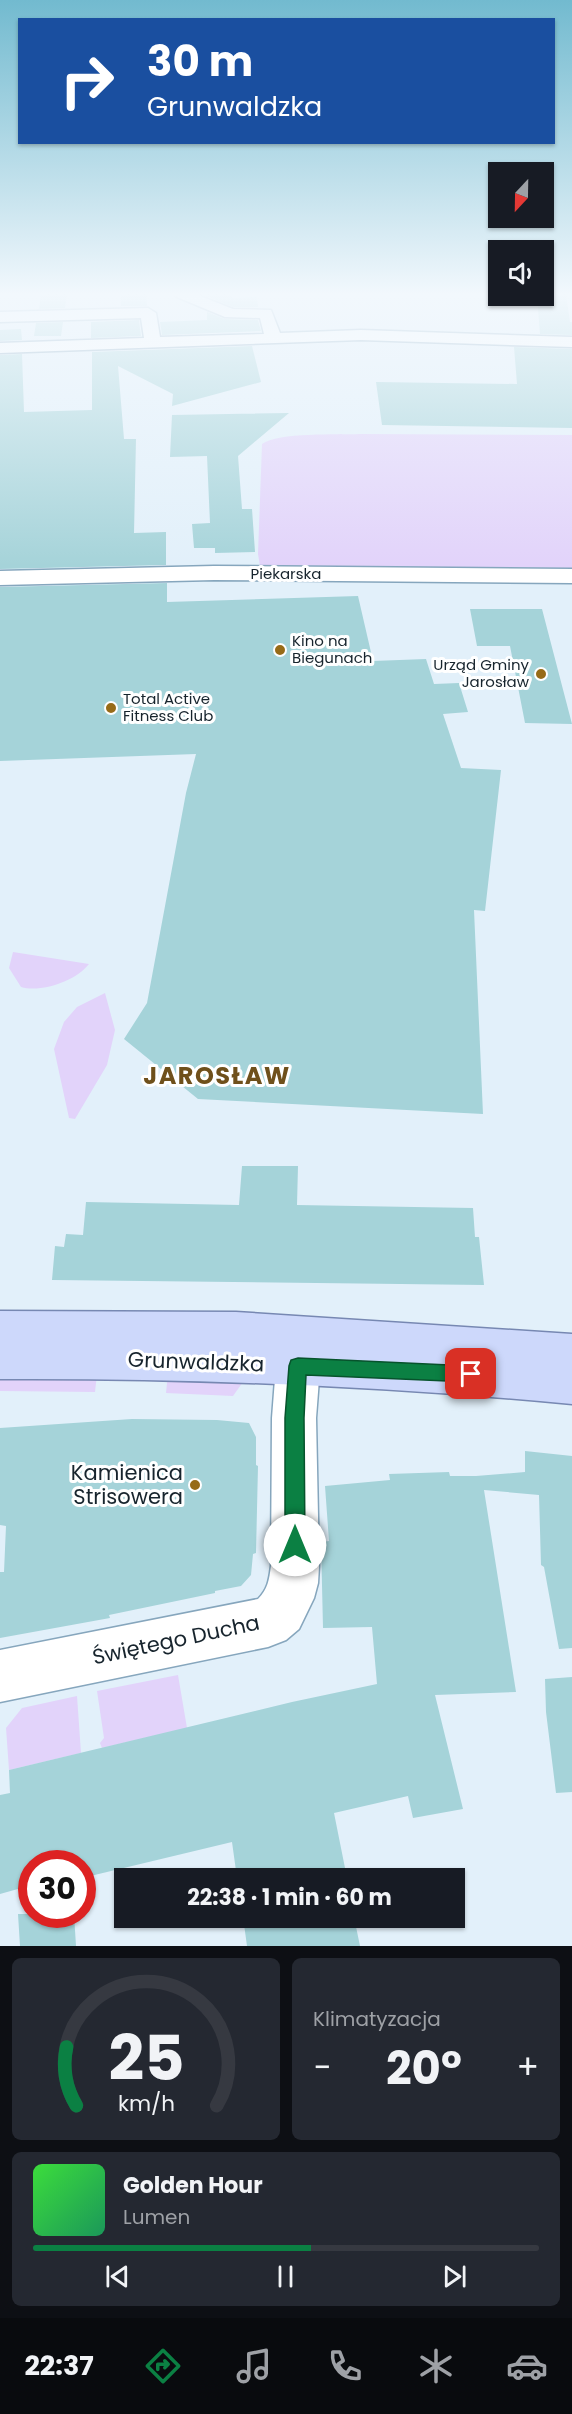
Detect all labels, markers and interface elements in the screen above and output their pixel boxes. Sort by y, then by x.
text: 30 m [147,32,253,91]
icon: right [48,42,126,120]
text: Grunwaldzka [147,88,322,125]
north arrow [488,162,554,228]
map controls [488,162,554,306]
button: sound [488,240,554,306]
street label: Piekarska [251,563,321,584]
place label: Kino na Biegunach [292,630,372,668]
marker: Kino na Biegunach [273,643,287,657]
place label: Urząd Gminy Jarosław [433,654,530,692]
marker: Urząd Gminy Jarosław [534,667,548,681]
place label: Total Active Fitness Club [123,688,213,726]
marker: Total Active Fitness Club [104,701,118,715]
district label: JAROSŁAW [143,1059,291,1092]
street label: Grunwaldzka [127,1345,265,1378]
pin [445,1348,496,1399]
icon: arrive [454,1357,487,1390]
place label: Kamienica Strisowera [71,1458,183,1511]
marker: Kamienica Strisowera [188,1478,202,1492]
position arrow [263,1513,327,1577]
street label: Świętego Ducha [90,1608,262,1671]
speed limit sign: 30 [18,1850,96,1928]
text: 22:38 · 1 min · 60 m [187,1882,392,1913]
text: Klimatyzacja [313,2005,441,2033]
text: 25 [108,2014,184,2102]
text: 20° [386,2037,462,2100]
text: − [313,2044,331,2091]
text: + [516,2044,539,2091]
text: km/h [117,2088,175,2119]
text: Golden Hour [123,2170,263,2201]
text: Lumen [123,2203,190,2231]
icon: previous [101,2260,134,2293]
icon: pause [269,2260,302,2293]
icon: next [438,2260,471,2293]
icon: directions [142,2345,184,2387]
icon: music [233,2345,275,2387]
icon: phone [324,2345,366,2387]
icon: climate [415,2345,457,2387]
icon: car [506,2345,548,2387]
text: 22:37 [24,2347,94,2384]

